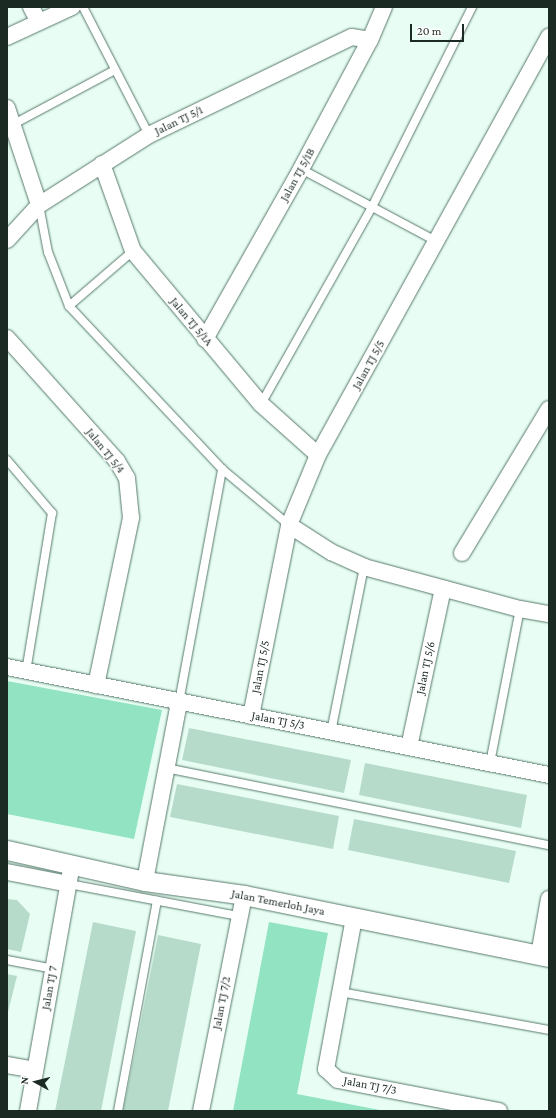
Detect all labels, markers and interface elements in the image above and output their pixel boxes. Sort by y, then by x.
scale bar [412,16,466,42]
text: 20 m [417,24,441,38]
street label: Jalan TJ 5/1 [152,103,206,139]
street label: Jalan TJ 5/1B [277,146,319,204]
street label: Jalan TJ 5/1A [167,295,215,349]
street label: Jalan TJ 5/5 [350,338,388,392]
street label: Jalan TJ 5/4 [82,426,128,476]
street label: Jalan TJ 5/5 [249,639,273,695]
street label: Jalan TJ 5/6 [413,640,439,696]
street label: Jalan TJ 5/3 [250,709,306,733]
street label: Jalan Temerloh Jaya [230,887,326,919]
street label: Jalan TJ 7 [39,965,61,1011]
street label: Jalan TJ 7/2 [210,975,234,1031]
north arrow [16,1062,56,1102]
street label: Jalan TJ 7/3 [342,1074,398,1098]
text: N [18,1076,31,1085]

